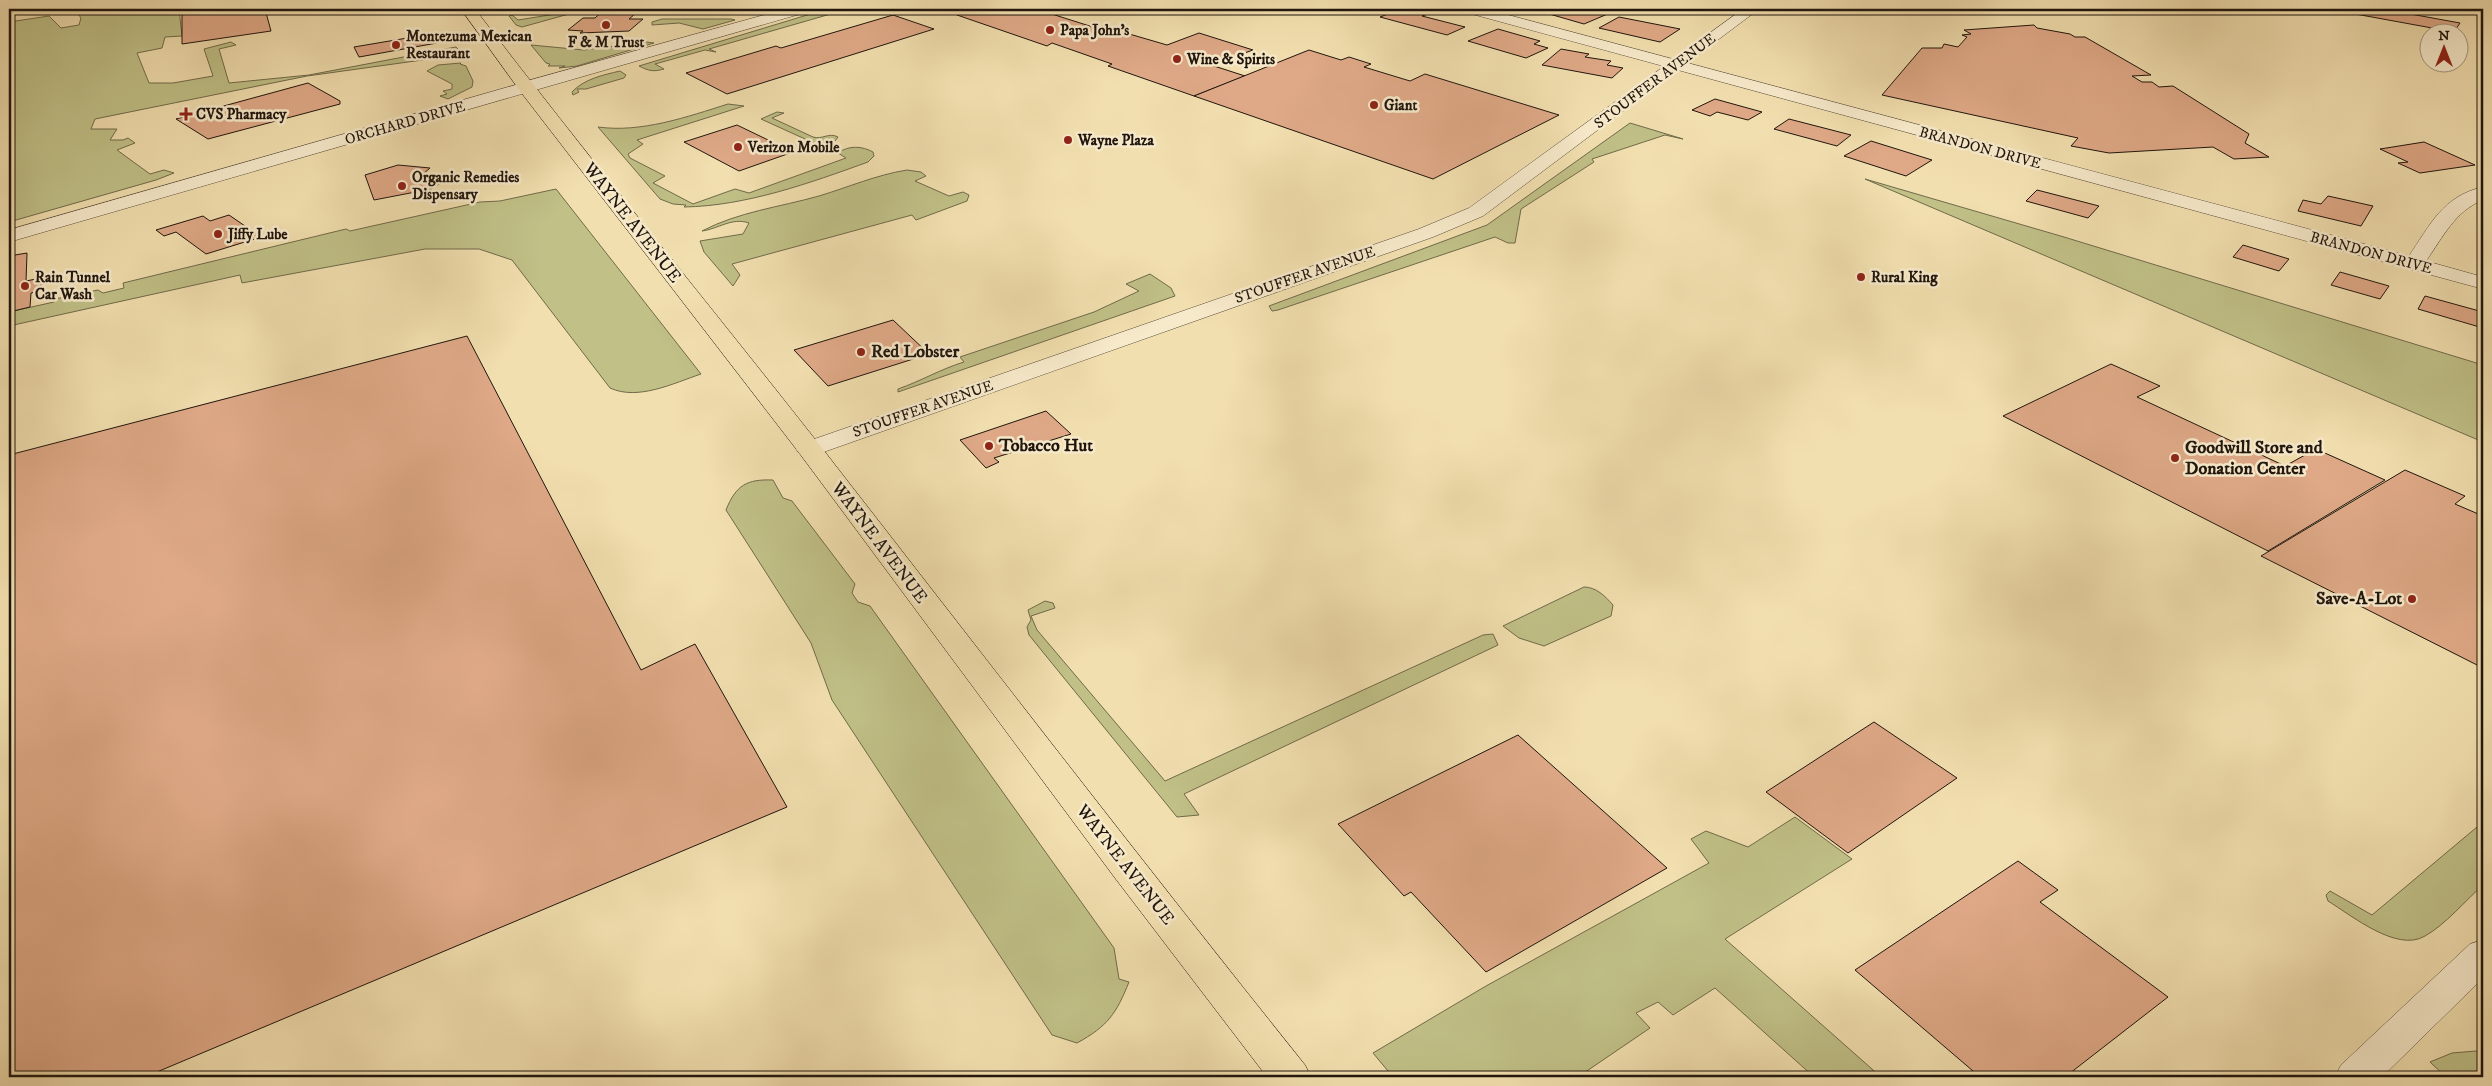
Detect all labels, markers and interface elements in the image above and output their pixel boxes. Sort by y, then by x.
marker: F & M Trust [600,19,612,31]
place label: Papa John's [1060,21,1129,40]
north arrow [2420,22,2470,72]
marker: Papa John's [1044,24,1056,36]
place label: Montezuma Mexican Restaurant [406,27,532,63]
text: N [2438,27,2450,45]
street label: STOUFFER AVENUE [1590,29,1720,133]
place label: F & M Trust [568,33,644,52]
marker: Montezuma Mexican Restaurant [390,39,402,51]
place label: Wine & Spirits [1186,50,1275,69]
marker: Wine & Spirits [1171,53,1183,65]
place label: Giant [1384,96,1417,115]
street label: ORCHARD DRIVE [343,97,468,149]
marker: Giant [1368,99,1380,111]
place label: CVS Pharmacy [196,105,287,124]
marker: CVS Pharmacy [180,108,192,120]
street label: BRANDON DRIVE [1917,123,2044,174]
place label: Wayne Plaza [1077,131,1154,150]
marker: Wayne Plaza [1062,134,1074,146]
place label: Verizon Mobile [747,138,840,157]
marker: Verizon Mobile [732,141,744,153]
street label: WAYNE AVENUE [578,158,686,288]
place label: Organic Remedies Dispensary [412,168,519,204]
marker: Organic Remedies Dispensary [396,180,408,192]
place label: Jiffy Lube [226,225,288,244]
marker: Jiffy Lube [212,228,224,240]
street label: BRANDON DRIVE [2308,228,2435,279]
street label: STOUFFER AVENUE [1232,242,1378,308]
place label: Rain Tunnel Car Wash [35,268,111,304]
place label: Rural King [1871,268,1938,287]
marker: Rural King [1855,271,1867,283]
marker: Rain Tunnel Car Wash [19,280,31,292]
place label: Red Lobster [871,341,960,363]
marker: Red Lobster [855,346,867,358]
street label: STOUFFER AVENUE [850,376,996,442]
place label: Tobacco Hut [998,435,1093,457]
place label: Goodwill Store and Donation Center [2185,437,2324,480]
marker: Tobacco Hut [983,440,995,452]
marker: Goodwill Store and Donation Center [2169,452,2181,464]
street label: WAYNE AVENUE [826,477,932,608]
place label: Save-A-Lot [2316,588,2402,610]
marker: Save-A-Lot [2406,593,2418,605]
street label: WAYNE AVENUE [1071,800,1179,930]

